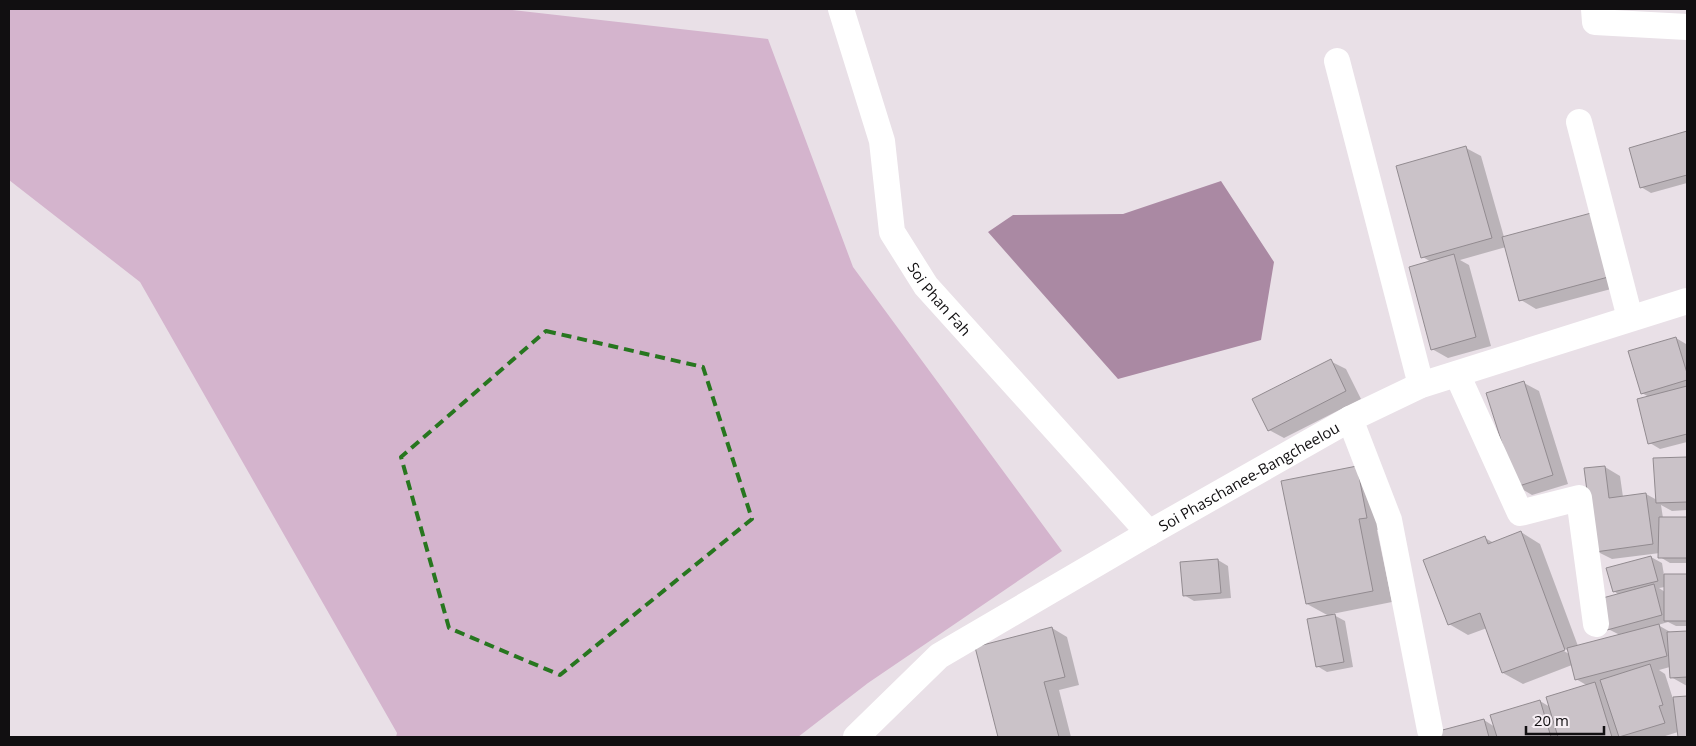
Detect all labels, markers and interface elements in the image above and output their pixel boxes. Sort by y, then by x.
street label: Soi Phan Fah [903,258,976,340]
street label: Soi Phaschanee-Bangcheelou [1155,417,1343,536]
scale bar [1526,704,1604,736]
text: 20 m [1534,710,1569,730]

